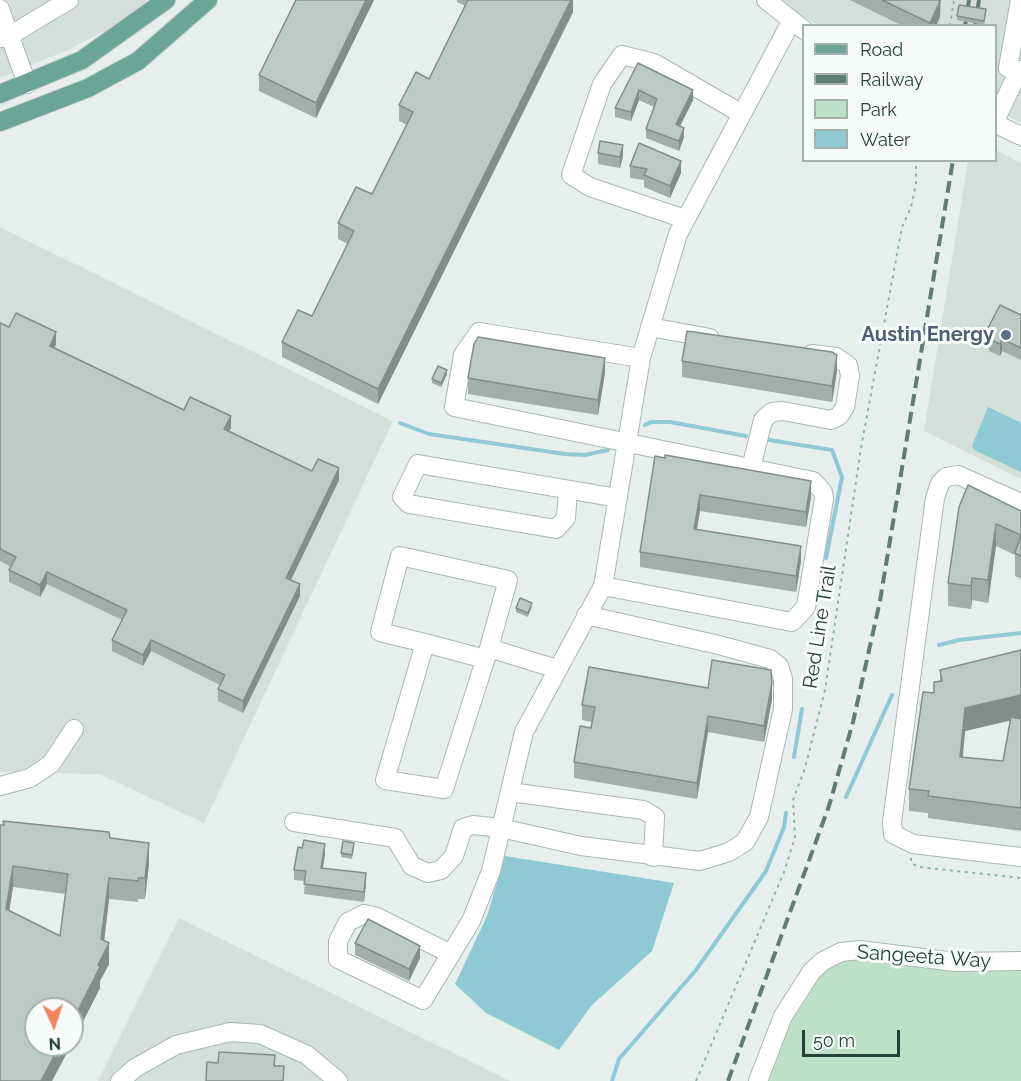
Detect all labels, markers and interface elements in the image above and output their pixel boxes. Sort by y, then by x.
legend [802,24,997,162]
text: Road [860,39,903,60]
text: Railway [860,69,924,90]
text: Park [860,99,897,120]
text: Water [860,129,910,150]
place label: Austin Energy [862,323,994,347]
marker: Austin Energy [999,328,1013,342]
street label: Red Line Trail [798,564,842,690]
street label: Sangeeta Way [856,940,992,974]
north arrow [24,997,84,1057]
scale bar [805,1018,902,1056]
text: 50 m [813,1030,855,1051]
text: N [48,1034,61,1053]

